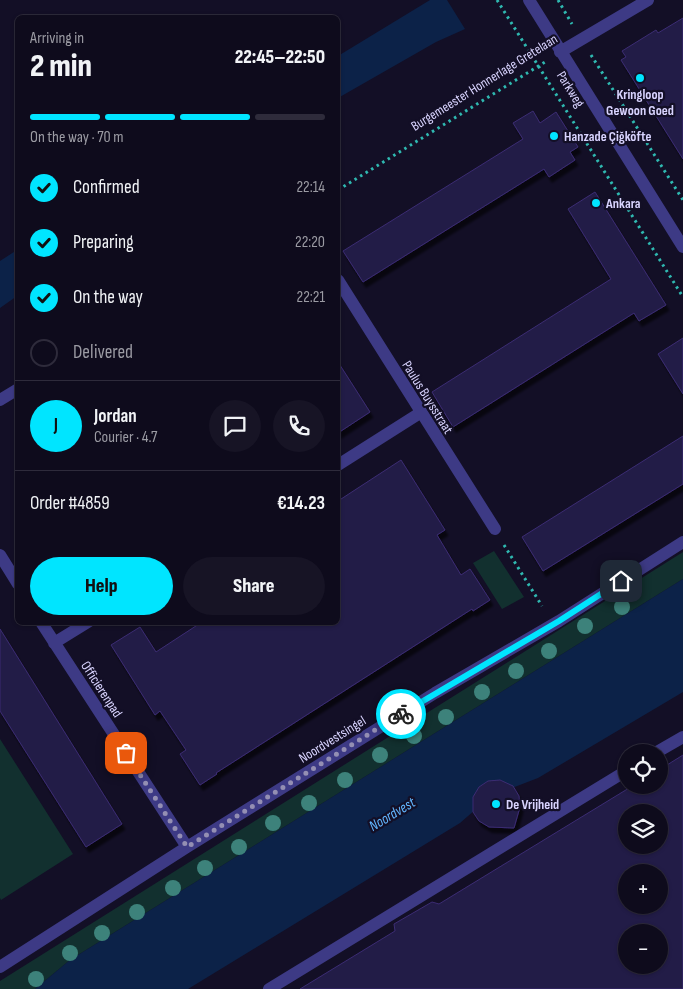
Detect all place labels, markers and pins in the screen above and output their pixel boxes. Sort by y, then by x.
marker: Kringloop Gewoon Goed [634,72,646,84]
place label: Kringloop Gewoon Goed [606,86,674,119]
place label: Hanzade Çiğköfte [564,128,651,145]
marker: Hanzade Çiğköfte [548,130,560,142]
place label: Ankara [605,195,641,212]
marker: Ankara [590,197,602,209]
pin [600,560,642,602]
pin [105,732,147,774]
place label: De Vrijheid [506,796,559,813]
marker: De Vrijheid [490,798,502,810]

